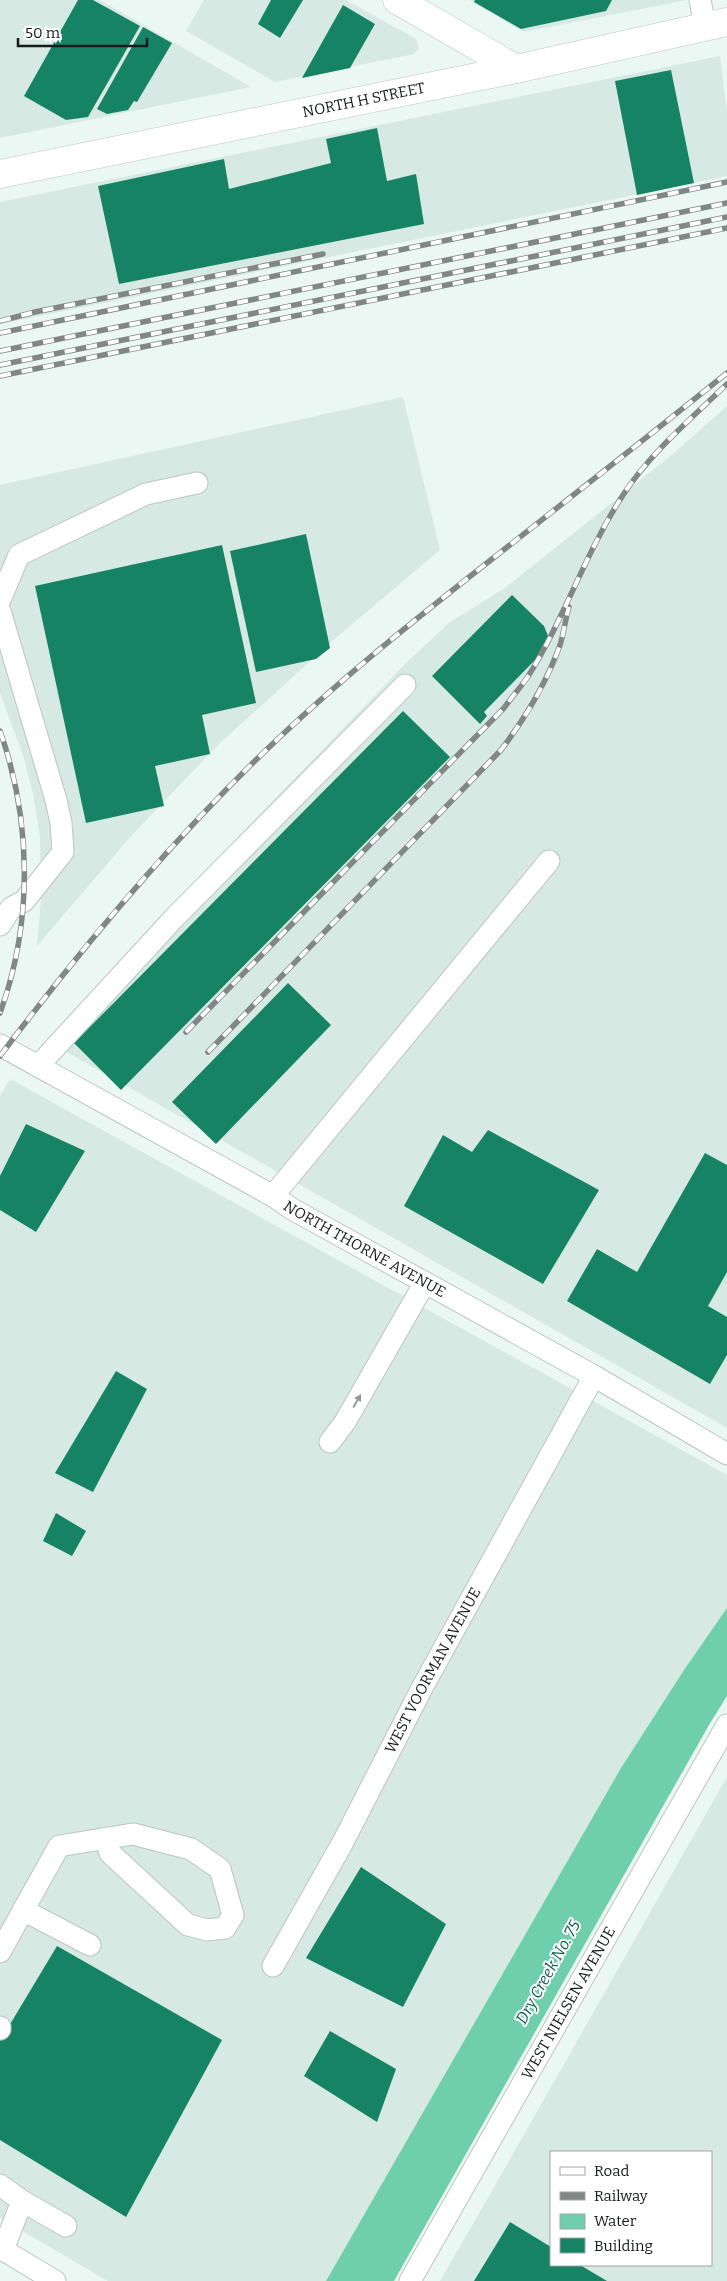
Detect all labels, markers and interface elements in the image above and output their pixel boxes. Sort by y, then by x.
scale bar [18,15,146,47]
text: 50 m [25,24,61,42]
street label: NORTH H STREET [301,79,427,121]
street label: NORTH THORNE AVENUE [280,1197,449,1301]
one-way arrow [353,1394,361,1408]
street label: WEST VOORMAN AVENUE [381,1584,485,1756]
water label: Dry Creek No. 75 [512,1916,585,2027]
street label: WEST NIELSEN AVENUE [518,1924,619,2083]
legend [550,2151,712,2266]
text: Road [594,2162,629,2180]
text: Railway [594,2187,648,2205]
text: Water [594,2212,637,2230]
text: Building [594,2237,653,2255]

